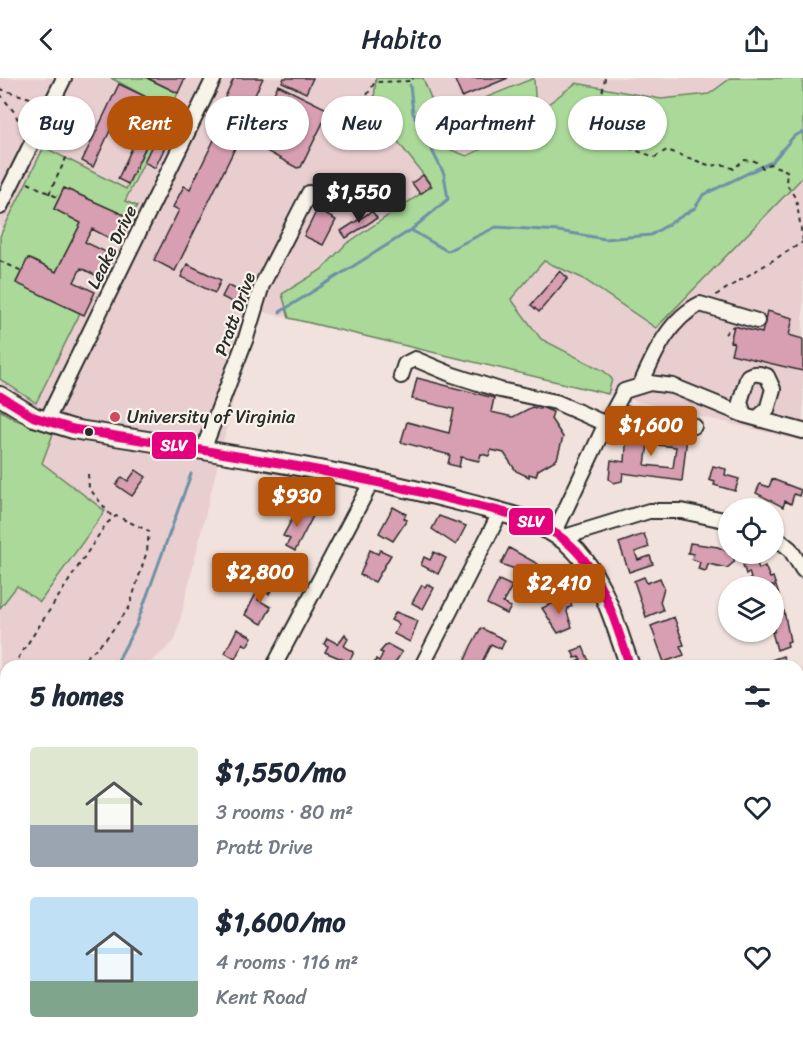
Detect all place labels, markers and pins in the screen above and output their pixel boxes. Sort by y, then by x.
pin: $1,550 [310,173,408,224]
place label: University of Virginia [127,401,296,433]
pin: $1,600 [602,406,700,457]
marker: University of Virginia [108,410,122,424]
unlabelled marker [83,426,95,438]
pin: $930 [261,477,333,528]
pin: $2,800 [211,553,309,604]
pin: $2,410 [510,564,608,615]

